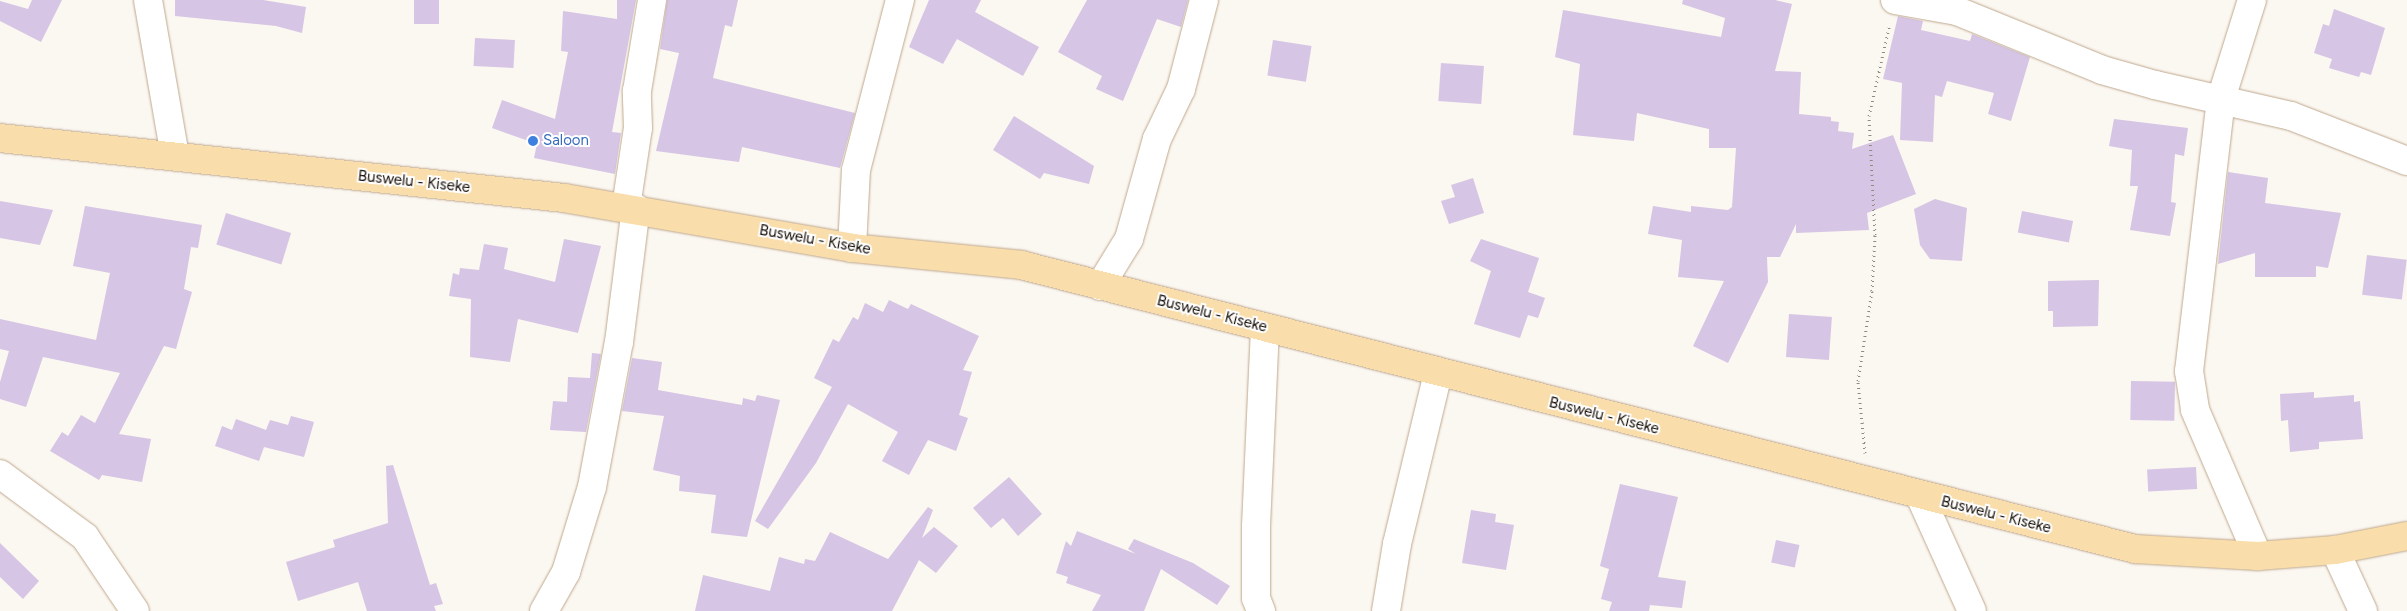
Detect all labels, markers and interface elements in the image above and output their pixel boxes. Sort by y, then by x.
place label: Saloon [543,132,589,150]
marker: Saloon [527,135,539,147]
street label: Buswelu - Kiseke [357,167,471,197]
street label: Buswelu - Kiseke [758,221,872,259]
street label: Buswelu - Kiseke [1155,292,1269,336]
street label: Buswelu - Kiseke [1547,394,1661,438]
street label: Buswelu - Kiseke [1939,493,2053,537]

